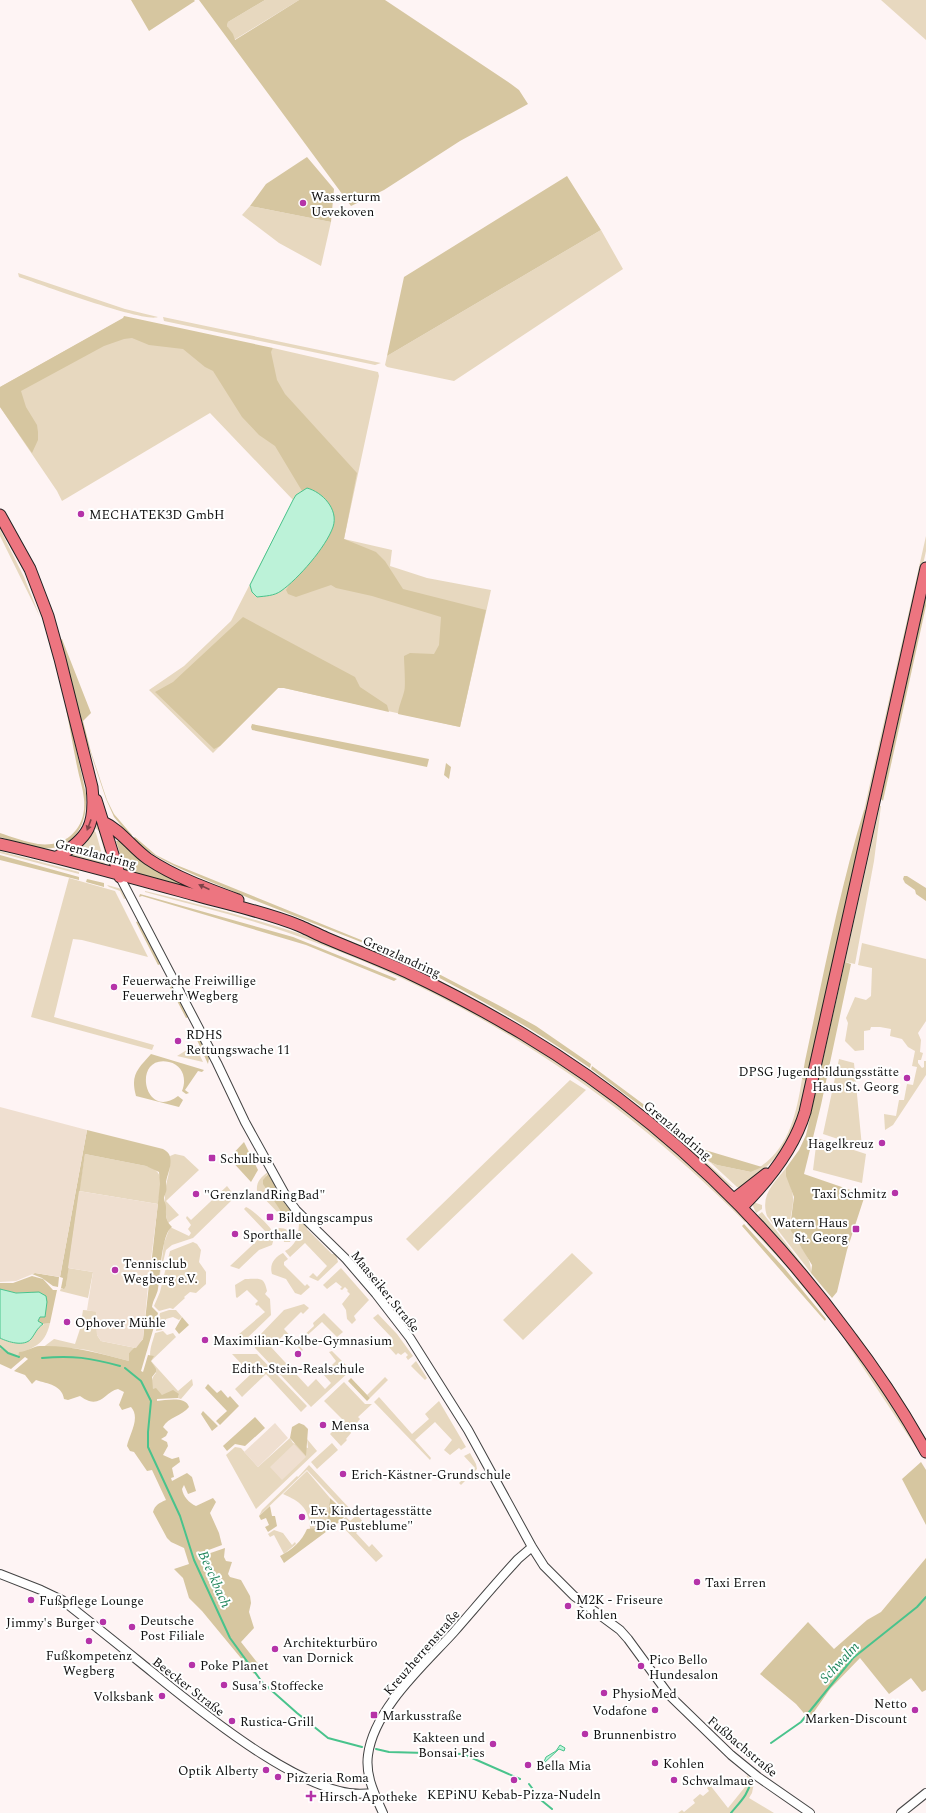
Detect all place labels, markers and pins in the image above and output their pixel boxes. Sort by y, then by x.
place label: Wasserturm Uevekoven [311,187,381,222]
marker: Wasserturm Uevekoven [298,198,308,208]
place label: MECHATEK3D GmbH [89,505,225,525]
marker: MECHATEK3D GmbH [76,509,86,519]
place label: Feuerwache Freiwillige Feuerwehr Wegberg [122,971,256,1006]
marker: Feuerwache Freiwillige Feuerwehr Wegberg [109,982,119,992]
place label: RDHS Rettungswache 11 [186,1025,290,1060]
marker: RDHS Rettungswache 11 [173,1036,183,1046]
place label: DPSG Jugendbildungsstätte Haus St. Georg [739,1062,899,1097]
marker: DPSG Jugendbildungsstätte Haus St. Georg [902,1073,912,1083]
place label: Hagelkreuz [808,1134,874,1154]
marker: Hagelkreuz [877,1138,887,1148]
place label: Schulbus [220,1149,272,1169]
marker: Schulbus [207,1153,217,1163]
place label: Taxi Schmitz [812,1184,887,1204]
place label: "GrenzlandRingBad" [204,1185,325,1205]
marker: Taxi Schmitz [890,1188,900,1198]
marker: "GrenzlandRingBad" [191,1189,201,1199]
place label: Bildungscampus [278,1208,373,1228]
marker: Bildungscampus [265,1212,275,1222]
place label: Watern Haus St. Georg [772,1213,848,1248]
marker: Watern Haus St. Georg [851,1224,861,1234]
place label: Sporthalle [243,1225,302,1245]
marker: Sporthalle [230,1229,240,1239]
place label: Tennisclub Wegberg e.V. [123,1254,198,1289]
marker: Tennisclub Wegberg e.V. [110,1265,120,1275]
place label: Ophover Mühle [75,1313,166,1333]
marker: Ophover Mühle [62,1317,72,1327]
place label: Maximilian-Kolbe-Gymnasium [213,1331,392,1351]
marker: Maximilian-Kolbe-Gymnasium [200,1335,210,1345]
marker: Edith-Stein-Realschule [293,1349,303,1359]
place label: Edith-Stein-Realschule [231,1359,365,1379]
place label: Mensa [331,1416,370,1436]
marker: Mensa [318,1420,328,1430]
place label: Erich-Kästner-Grundschule [351,1465,511,1485]
marker: Erich-Kästner-Grundschule [338,1469,348,1479]
place label: Ev. Kindertagesstätte "Die Pusteblume" [310,1501,432,1536]
marker: Ev. Kindertagesstätte "Die Pusteblume" [297,1512,307,1522]
place label: Taxi Erren [705,1573,766,1593]
marker: Taxi Erren [692,1577,702,1587]
place label: M2K - Friseure Kohlen [576,1590,663,1625]
place label: Fußpflege Lounge [39,1591,144,1611]
marker: Fußpflege Lounge [26,1595,36,1605]
marker: M2K - Friseure Kohlen [563,1601,573,1611]
place label: Deutsche Post Filiale [140,1611,205,1646]
place label: Jimmy's Burger [6,1613,95,1633]
marker: Jimmy's Burger [98,1617,108,1627]
marker: Deutsche Post Filiale [127,1622,137,1632]
place label: Architekturbüro van Dornick [282,1633,377,1668]
marker: Fußkompetenz Wegberg [84,1636,94,1646]
marker: Architekturbüro van Dornick [270,1644,280,1654]
place label: Fußkompetenz Wegberg [46,1646,132,1681]
place label: Pico Bello Hundesalon [649,1650,719,1685]
place label: Poke Planet [200,1656,269,1676]
marker: Poke Planet [187,1660,197,1670]
marker: Pico Bello Hundesalon [636,1661,646,1671]
place label: Susa's Stoffecke [232,1676,324,1696]
marker: Susa's Stoffecke [219,1680,229,1690]
place label: PhysioMed [612,1684,677,1704]
place label: Volksbank [93,1687,154,1707]
marker: PhysioMed [599,1688,609,1698]
marker: Volksbank [157,1691,167,1701]
place label: Netto Marken-Discount [805,1694,907,1729]
place label: Vodafone [592,1701,647,1721]
marker: Vodafone [650,1705,660,1715]
marker: Netto Marken-Discount [910,1705,920,1715]
place label: Markusstraße [382,1706,462,1726]
marker: Markusstraße [369,1710,379,1720]
place label: Rustica-Grill [240,1712,314,1732]
marker: Rustica-Grill [227,1716,237,1726]
place label: Brunnenbistro [593,1725,677,1745]
place label: Kakteen und Bonsai Pies [412,1728,485,1763]
marker: Brunnenbistro [580,1729,590,1739]
marker: Kakteen und Bonsai Pies [488,1739,498,1749]
place label: Kohlen [663,1754,705,1774]
place label: Bella Mia [536,1756,592,1776]
marker: Kohlen [650,1758,660,1768]
marker: Bella Mia [523,1760,533,1770]
place label: Optik Alberty [178,1761,259,1781]
marker: Optik Alberty [261,1765,271,1775]
place label: Pizzeria Roma [286,1768,370,1788]
place label: Schwalmaue [682,1771,754,1791]
marker: Pizzeria Roma [273,1772,283,1782]
marker: KEPiNU Kebab-Pizza-Nudeln [509,1775,519,1785]
marker: Schwalmaue [669,1775,679,1785]
place label: KEPiNU Kebab-Pizza-Nudeln [427,1785,601,1805]
place label: Hirsch Apotheke [319,1787,417,1807]
marker: Hirsch Apotheke [306,1791,316,1801]

